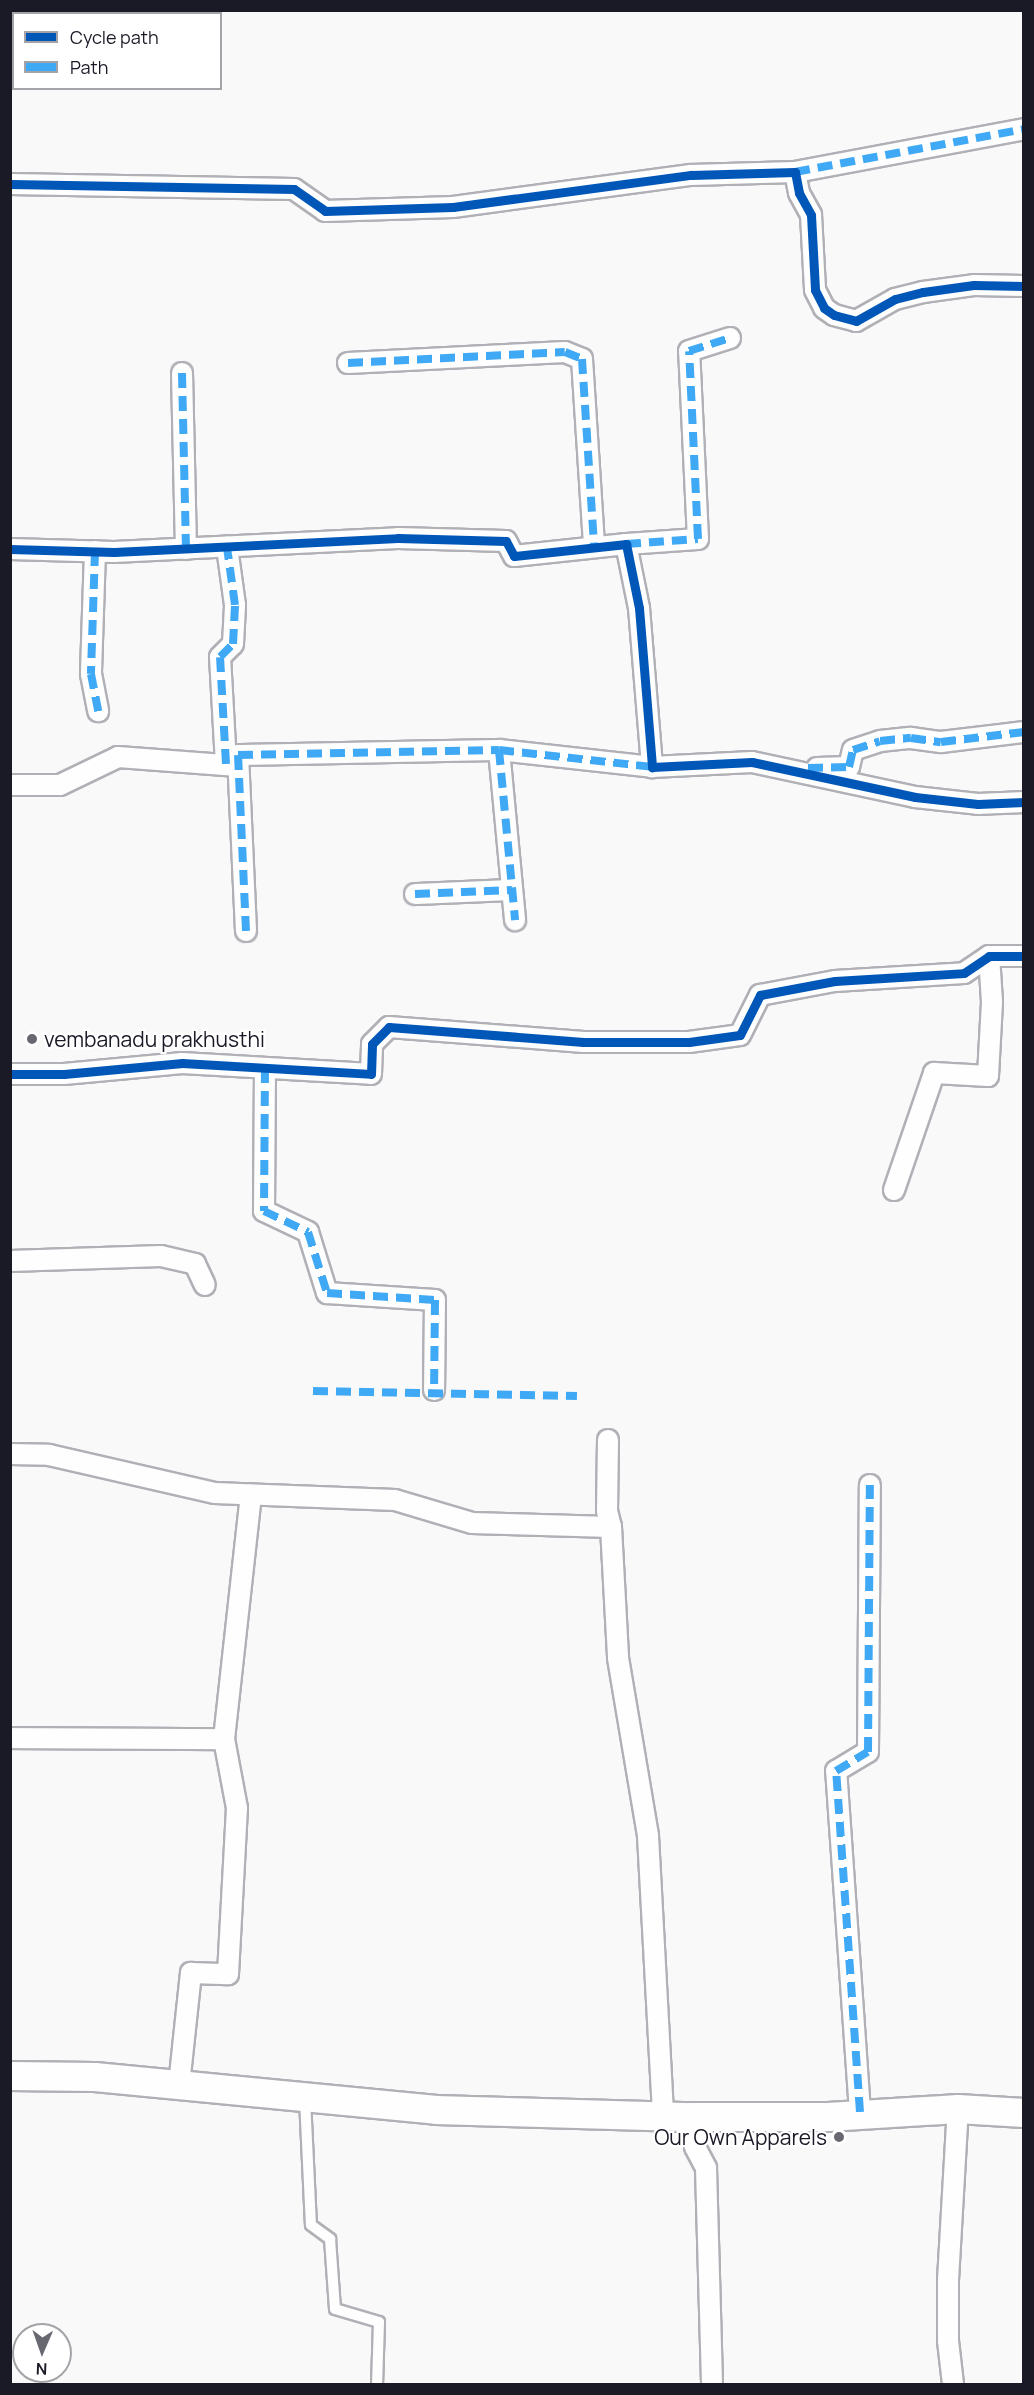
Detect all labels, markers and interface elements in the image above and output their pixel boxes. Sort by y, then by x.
legend [12,12,222,90]
text: Cycle path [70,25,159,49]
text: Path [70,55,108,79]
place label: vembanadu prakhusthi [44,1026,265,1052]
marker: vembanadu prakhusthi [25,1032,39,1046]
place label: Our Own Apparels [654,2124,827,2150]
marker: Our Own Apparels [832,2130,846,2144]
north arrow [12,2323,72,2383]
text: N [35,2358,48,2380]

